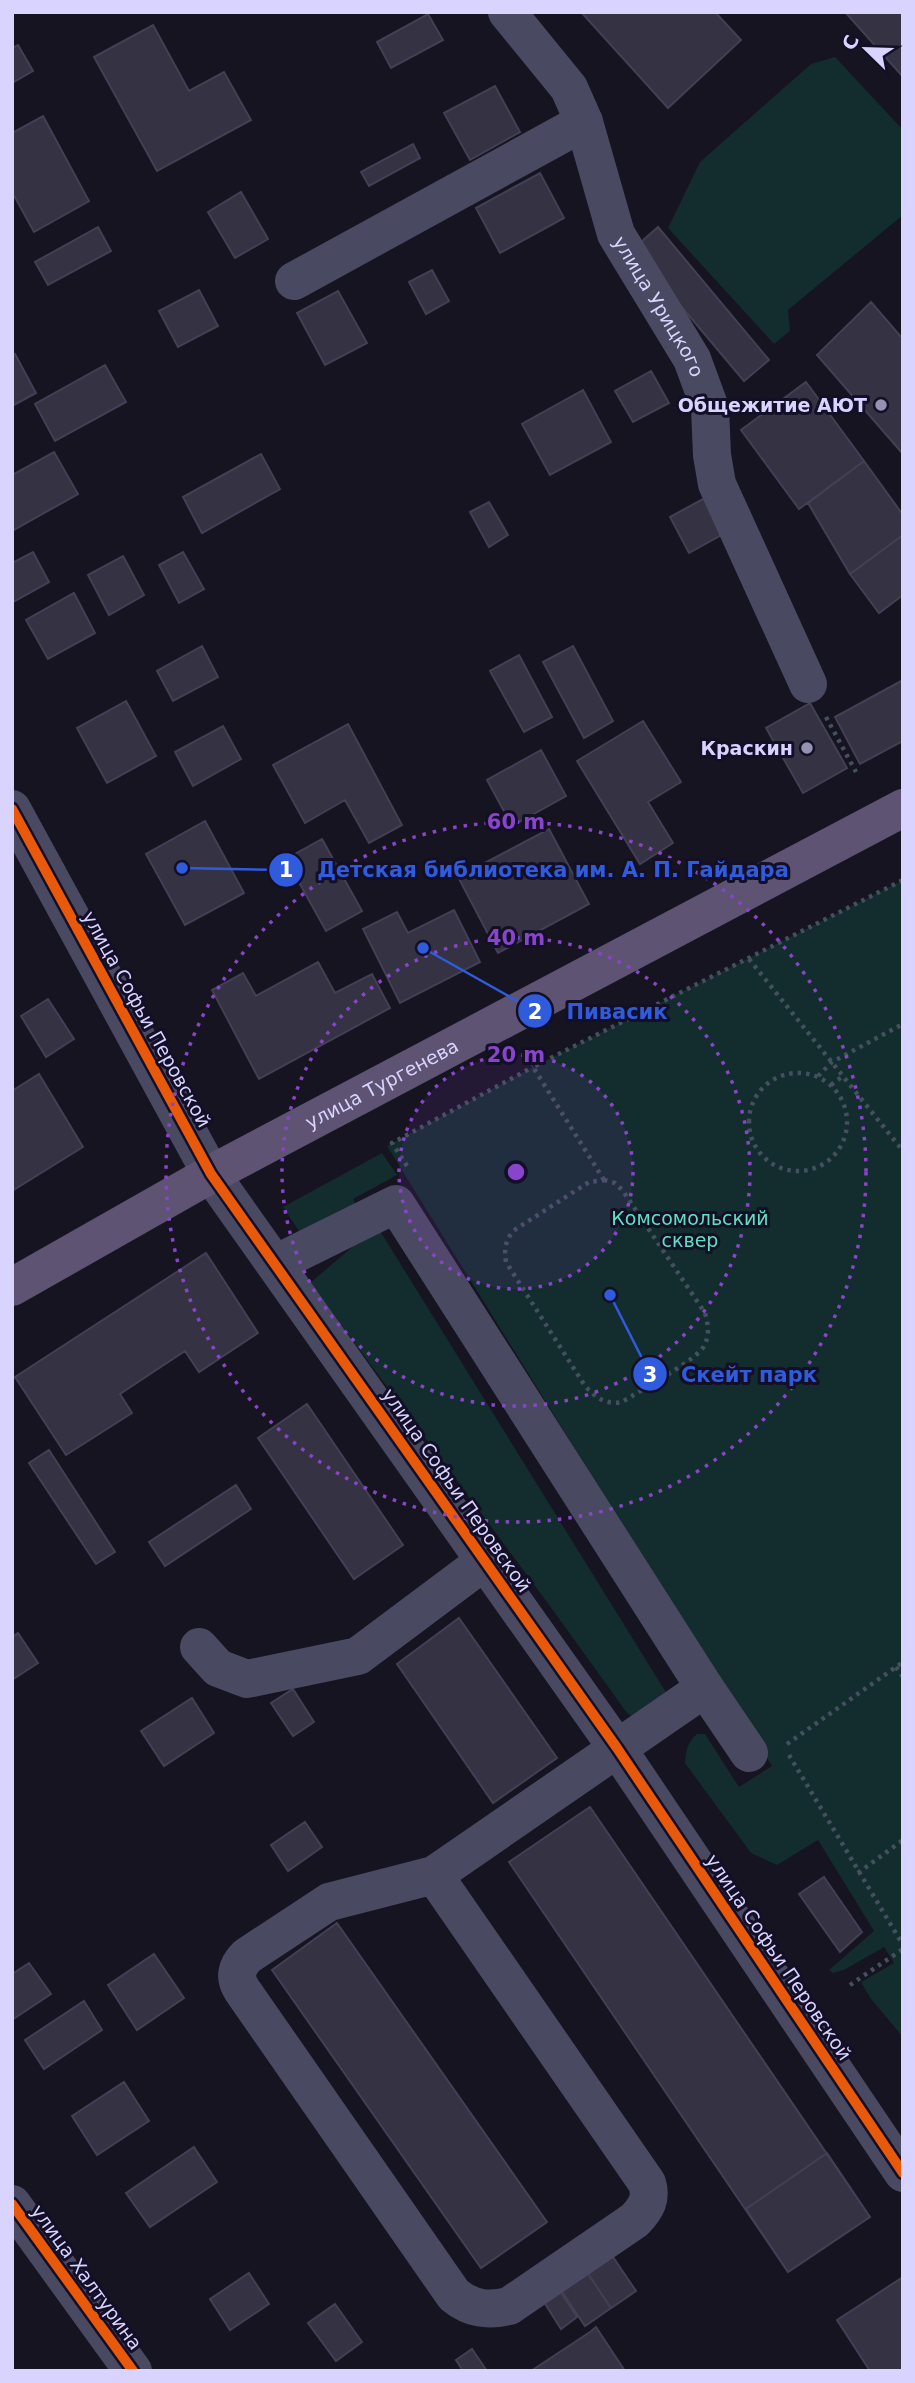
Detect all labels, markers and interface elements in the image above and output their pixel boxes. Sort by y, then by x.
north arrow [831,14,901,84]
text: С [837,32,863,53]
street label: улица Урицкого [609,232,709,380]
place label: Общежитие АЮТ [678,394,867,416]
marker: Общежитие АЮТ [873,397,889,413]
place label: Краскин [700,737,793,759]
marker: Краскин [799,740,815,756]
text: 60 m [487,810,545,834]
callout: Детская библиотека им. А. П. Гайдара [269,849,803,891]
text: 1 [279,858,293,882]
text: Детская библиотека им. А. П. Гайдара [317,858,789,882]
street label: улица Софьи Перовской [78,907,216,1131]
text: 40 m [487,926,545,950]
callout: Пивасик [518,990,682,1032]
text: 2 [528,1000,542,1024]
text: Пивасик [566,1000,668,1024]
street label: улица Тургенева [301,1034,462,1133]
text: 20 m [487,1043,545,1067]
centre of rings [504,1160,528,1184]
park label: Комсомольский сквер [611,1207,769,1251]
callout: Скейт парк [632,1353,831,1395]
text: 3 [643,1363,657,1387]
text: Скейт парк [681,1363,817,1387]
street label: улица Софьи Перовской [378,1384,536,1596]
street label: улица Софьи Перовской [702,1850,856,2064]
street label: улица Халтурина [27,2200,147,2354]

